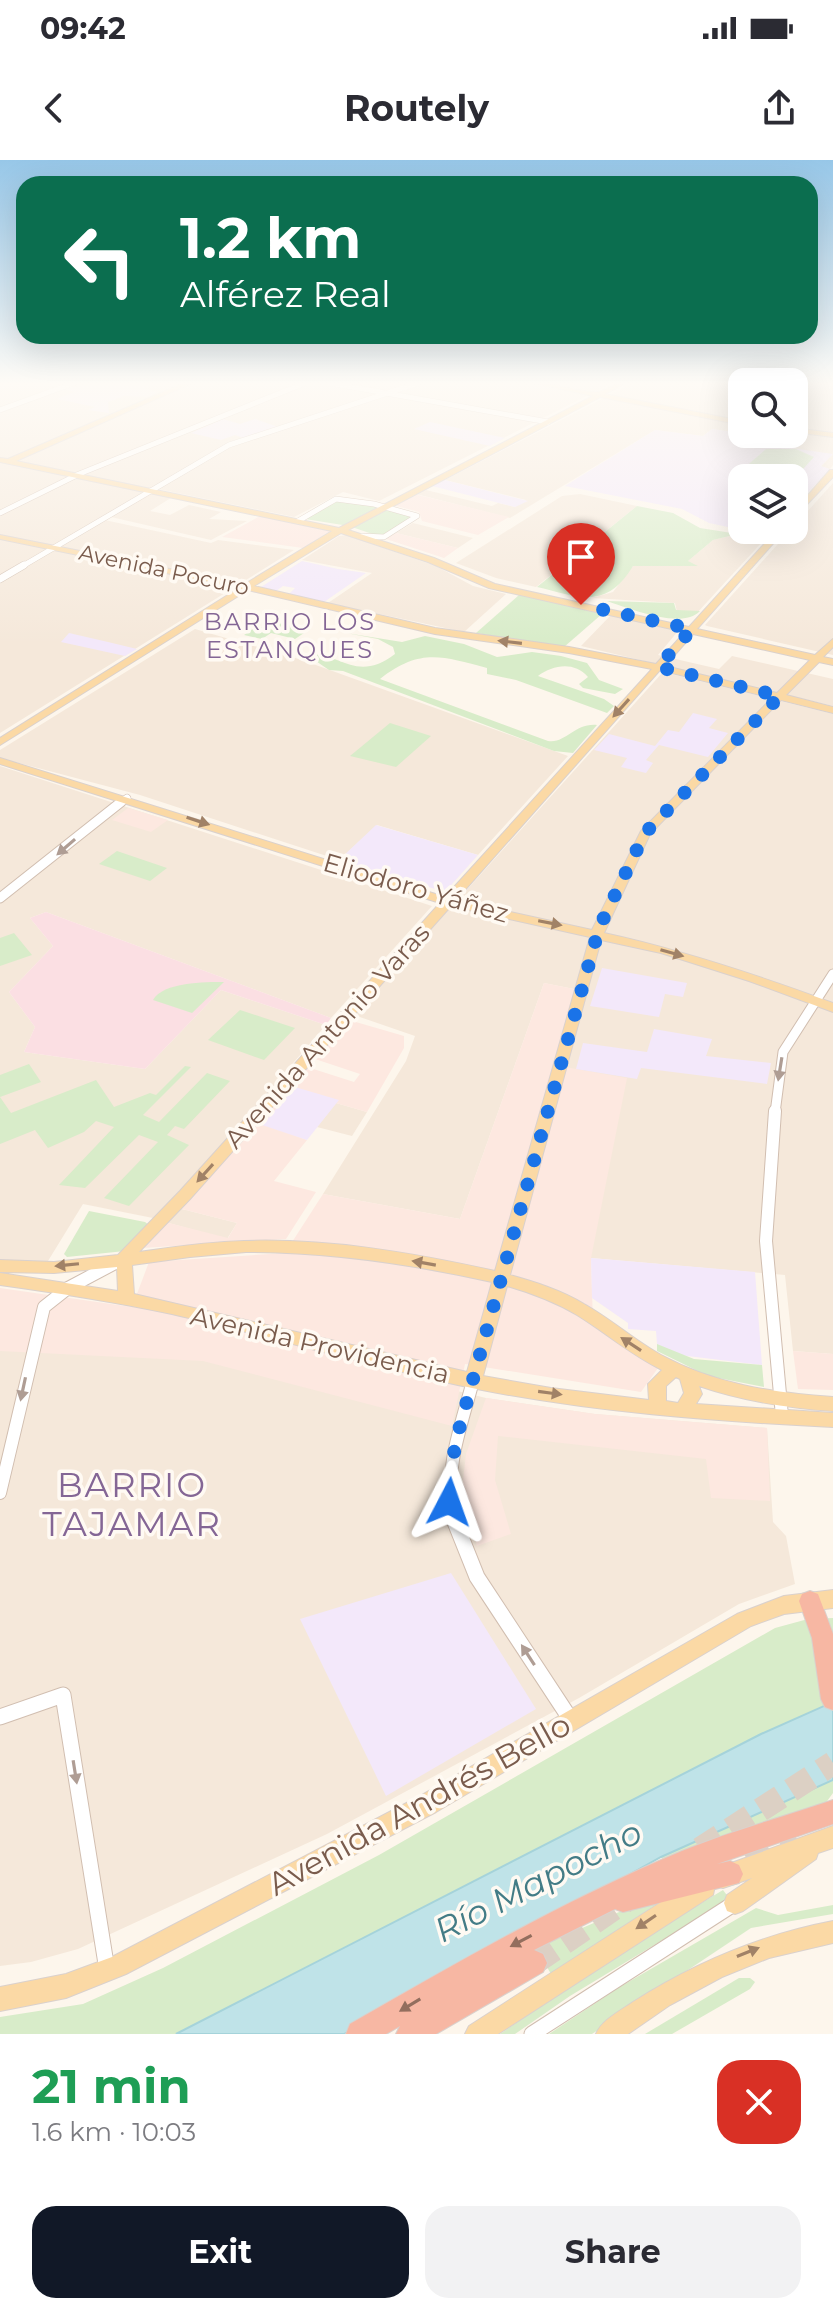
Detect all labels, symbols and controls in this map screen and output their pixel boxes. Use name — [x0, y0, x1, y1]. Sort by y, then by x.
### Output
text: 09:42 — [40, 10, 126, 47]
icon: back — [32, 86, 76, 130]
text: Routely — [344, 86, 489, 130]
icon: share — [757, 86, 801, 130]
text: 1.2 km — [180, 204, 361, 272]
icon: left — [48, 208, 152, 312]
text: Alférez Real — [180, 272, 391, 316]
map controls — [728, 368, 808, 544]
button: search — [728, 368, 808, 448]
button: layers — [728, 464, 808, 544]
pin — [547, 523, 615, 605]
icon: arrive — [559, 535, 603, 579]
street label: Avenida Pocuro — [76, 539, 252, 601]
district label: BARRIO LOS ESTANQUES — [204, 607, 376, 664]
one-way arrow — [497, 635, 522, 648]
one-way arrow — [612, 698, 630, 718]
one-way arrow — [186, 815, 210, 827]
one-way arrow — [57, 838, 77, 855]
street label: Eliodoro Yáñez — [320, 846, 512, 930]
street label: Avenida Antonio Varas — [218, 917, 436, 1155]
one-way arrow — [537, 918, 562, 930]
one-way arrow — [661, 947, 685, 960]
one-way arrow — [773, 1057, 786, 1082]
one-way arrow — [196, 1163, 214, 1182]
one-way arrow — [412, 1257, 437, 1269]
one-way arrow — [54, 1259, 79, 1272]
street label: Avenida Providencia — [188, 1300, 452, 1390]
one-way arrow — [620, 1336, 641, 1351]
one-way arrow — [16, 1377, 29, 1402]
one-way arrow — [537, 1387, 562, 1400]
position arrow — [407, 1460, 491, 1544]
district label: BARRIO TAJAMAR — [42, 1464, 222, 1545]
one-way arrow — [521, 1644, 536, 1665]
street label: Avenida Andrés Bello — [261, 1704, 577, 1904]
one-way arrow — [70, 1760, 82, 1785]
water label: Río Mapocho — [427, 1811, 649, 1951]
one-way arrow — [635, 1914, 656, 1929]
one-way arrow — [509, 1935, 532, 1948]
one-way arrow — [736, 1945, 760, 1958]
one-way arrow — [399, 1997, 421, 2011]
text: 21 min — [32, 2057, 191, 2115]
button: close — [717, 2060, 801, 2144]
text: 1.6 km · 10:03 — [32, 2116, 196, 2148]
button: Exit — [32, 2206, 409, 2298]
button: Share — [425, 2206, 801, 2298]

